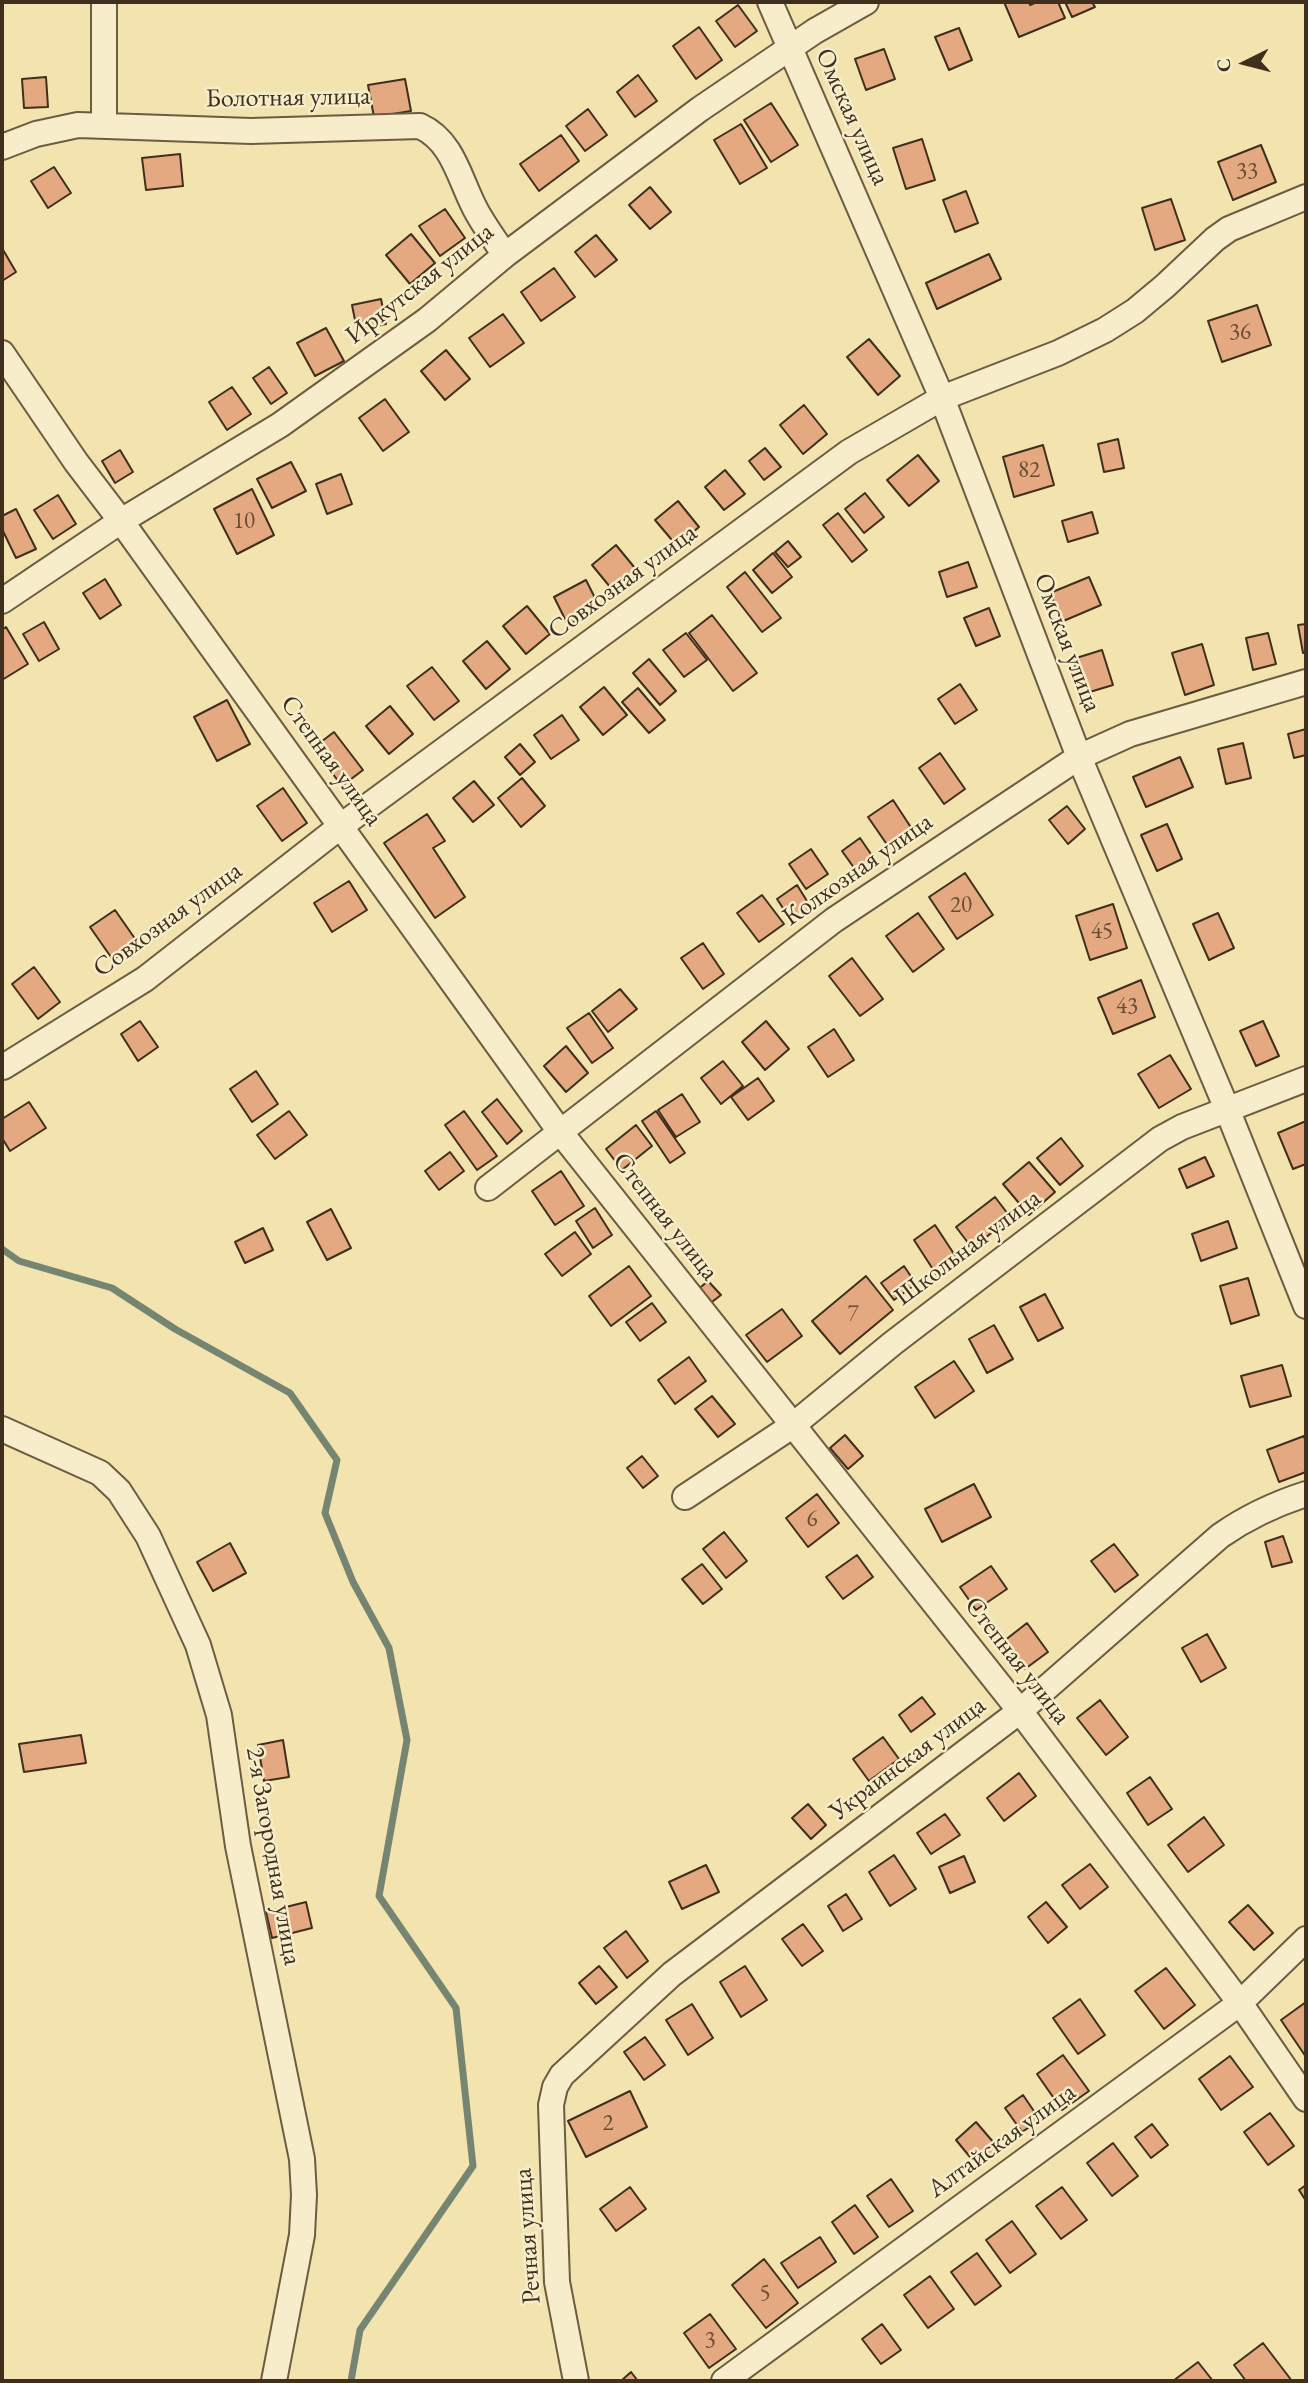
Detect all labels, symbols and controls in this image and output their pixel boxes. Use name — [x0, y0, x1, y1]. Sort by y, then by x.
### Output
north arrow — [1210, 28, 1280, 98]
street label: Омская улица — [808, 44, 896, 190]
text: С — [1210, 57, 1237, 73]
street label: Болотная улица — [205, 81, 371, 115]
house number: 33 — [1236, 158, 1258, 186]
street label: Иркутская улица — [340, 217, 500, 351]
house number: 36 — [1229, 319, 1251, 347]
house number: 82 — [1018, 457, 1040, 485]
house number: 10 — [233, 508, 255, 536]
street label: Совхозная улица — [542, 518, 704, 646]
street label: Омская улица — [1026, 569, 1108, 717]
street label: Степная улица — [273, 690, 389, 832]
street label: Колхозная улица — [777, 807, 939, 933]
street label: Совхозная улица — [87, 856, 249, 984]
house number: 20 — [950, 892, 972, 920]
house number: 45 — [1091, 918, 1113, 946]
house number: 43 — [1116, 993, 1138, 1021]
street label: Степная улица — [605, 1147, 725, 1287]
street label: Школьная улица — [889, 1183, 1047, 1313]
house number: 7 — [847, 1301, 859, 1329]
house number: 6 — [806, 1506, 818, 1534]
street label: Степная улица — [957, 1591, 1077, 1731]
street label: Украинская улица — [824, 1690, 992, 1828]
street label: 2-я Загородная улица — [238, 1744, 308, 1968]
street label: Алтайская улица — [922, 2077, 1082, 2205]
house number: 2 — [602, 2110, 614, 2138]
street label: Речная улица — [508, 2167, 548, 2305]
house number: 5 — [759, 2280, 771, 2308]
house number: 3 — [704, 2327, 716, 2355]

